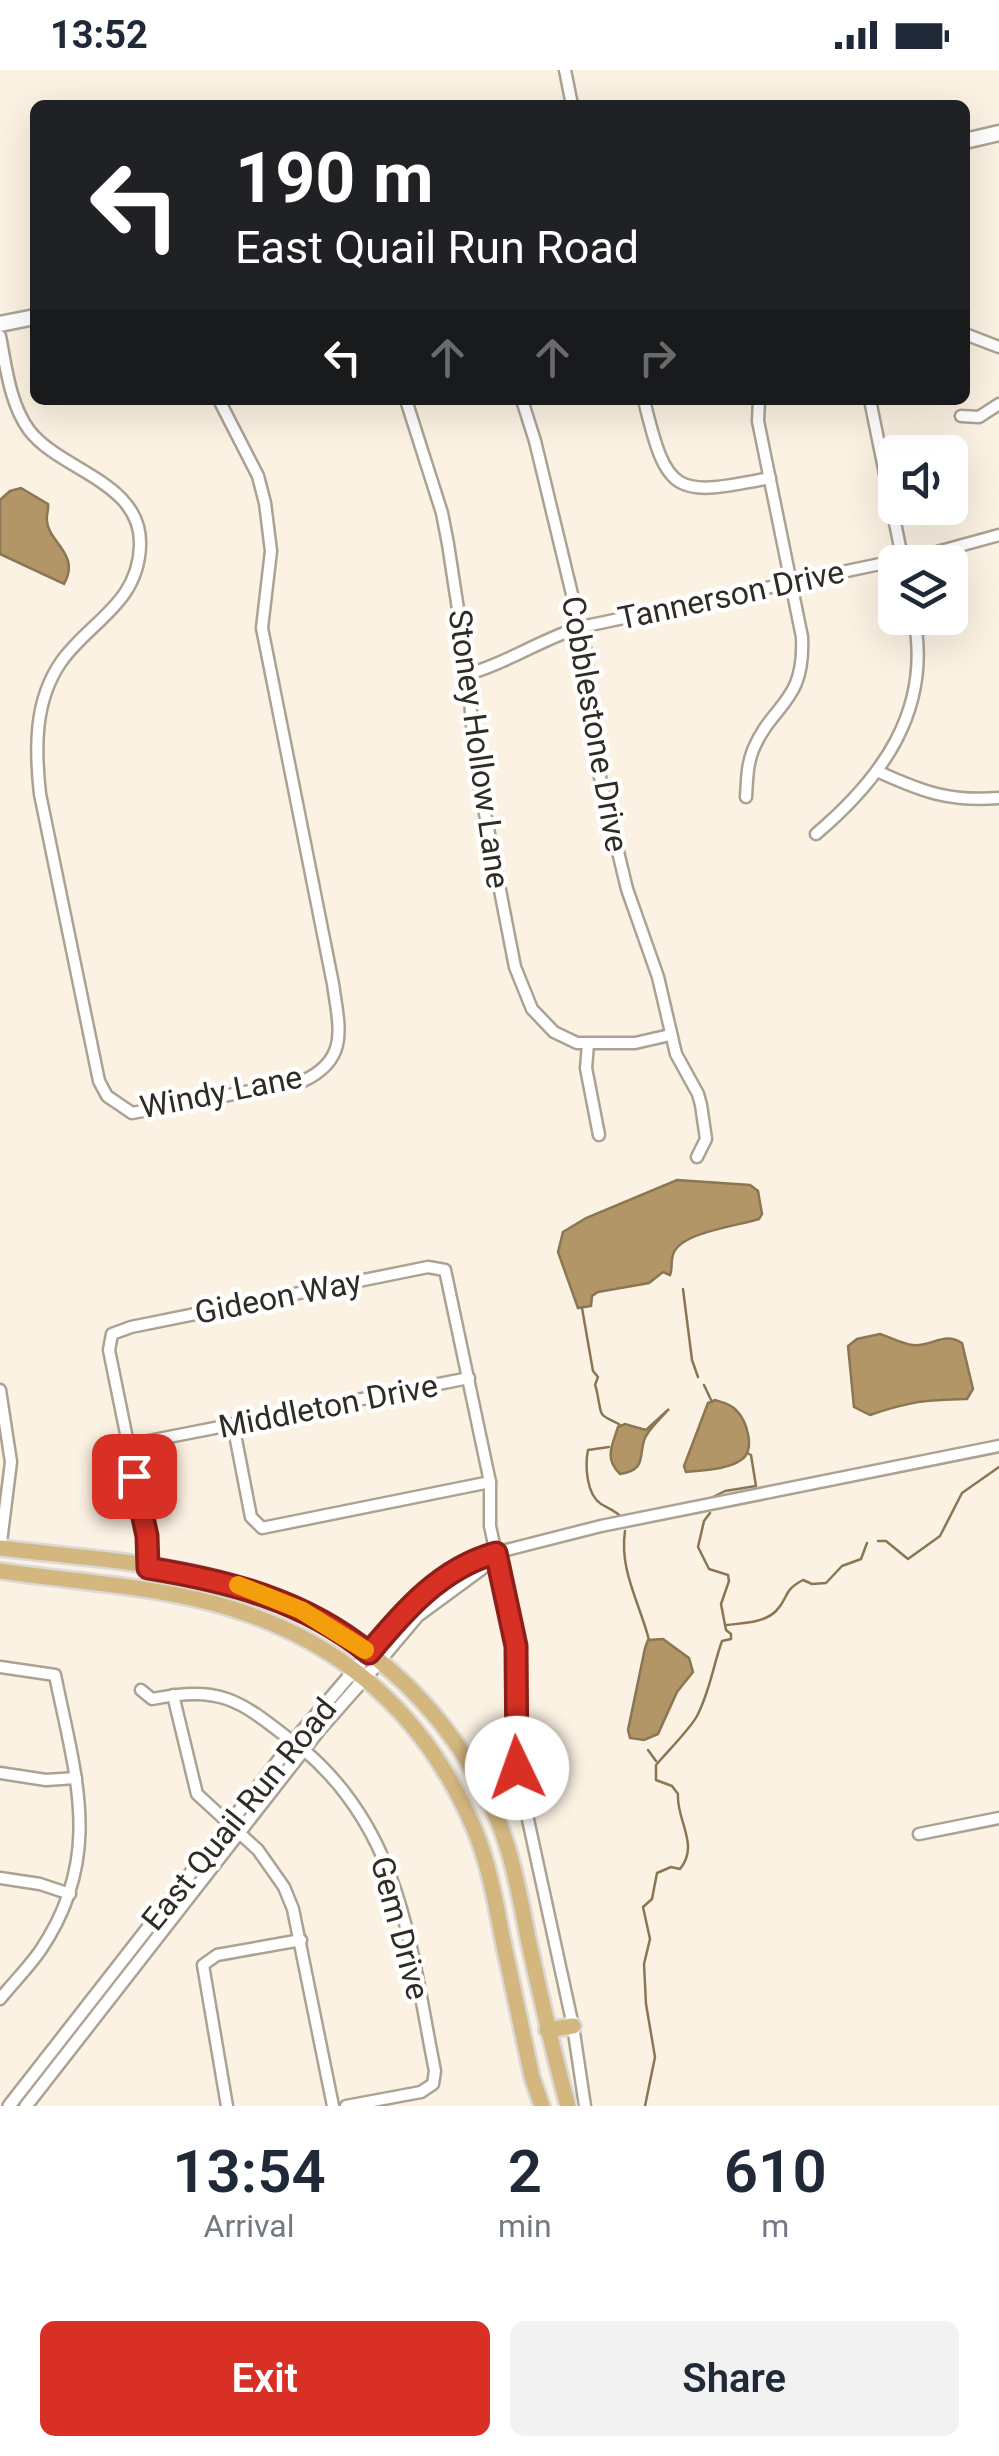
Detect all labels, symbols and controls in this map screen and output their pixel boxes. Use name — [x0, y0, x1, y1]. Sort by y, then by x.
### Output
text: 13:52 — [50, 13, 148, 57]
text: 190 m — [235, 137, 434, 219]
icon: left — [70, 140, 200, 270]
text: East Quail Run Road — [235, 221, 639, 274]
icon: left — [315, 330, 370, 385]
icon: ahead — [420, 330, 475, 385]
icon: ahead — [525, 330, 580, 385]
icon: right — [630, 330, 685, 385]
map controls — [878, 435, 968, 635]
button: sound — [878, 435, 968, 525]
button: layers — [878, 545, 968, 635]
street label: Tannerson Drive — [614, 552, 848, 638]
street label: Cobblestone Drive — [554, 593, 636, 855]
street label: Stoney Hollow Lane — [441, 607, 517, 891]
street label: Windy Lane — [137, 1058, 305, 1126]
street label: Gideon Way — [192, 1262, 364, 1332]
street label: Middleton Drive — [215, 1366, 441, 1446]
pin — [92, 1434, 177, 1519]
icon: arrive — [107, 1449, 162, 1504]
street label: East Quail Run Road — [134, 1690, 344, 1938]
position arrow — [465, 1716, 569, 1820]
street label: Gem Drive — [363, 1852, 437, 2004]
text: 13:54 — [172, 2136, 326, 2207]
text: 2 — [508, 2136, 542, 2207]
text: 610 — [724, 2136, 827, 2207]
text: Arrival — [204, 2207, 294, 2245]
text: min — [498, 2207, 552, 2245]
text: m — [761, 2207, 789, 2245]
button: Exit — [40, 2321, 490, 2436]
button: Share — [510, 2321, 959, 2436]

